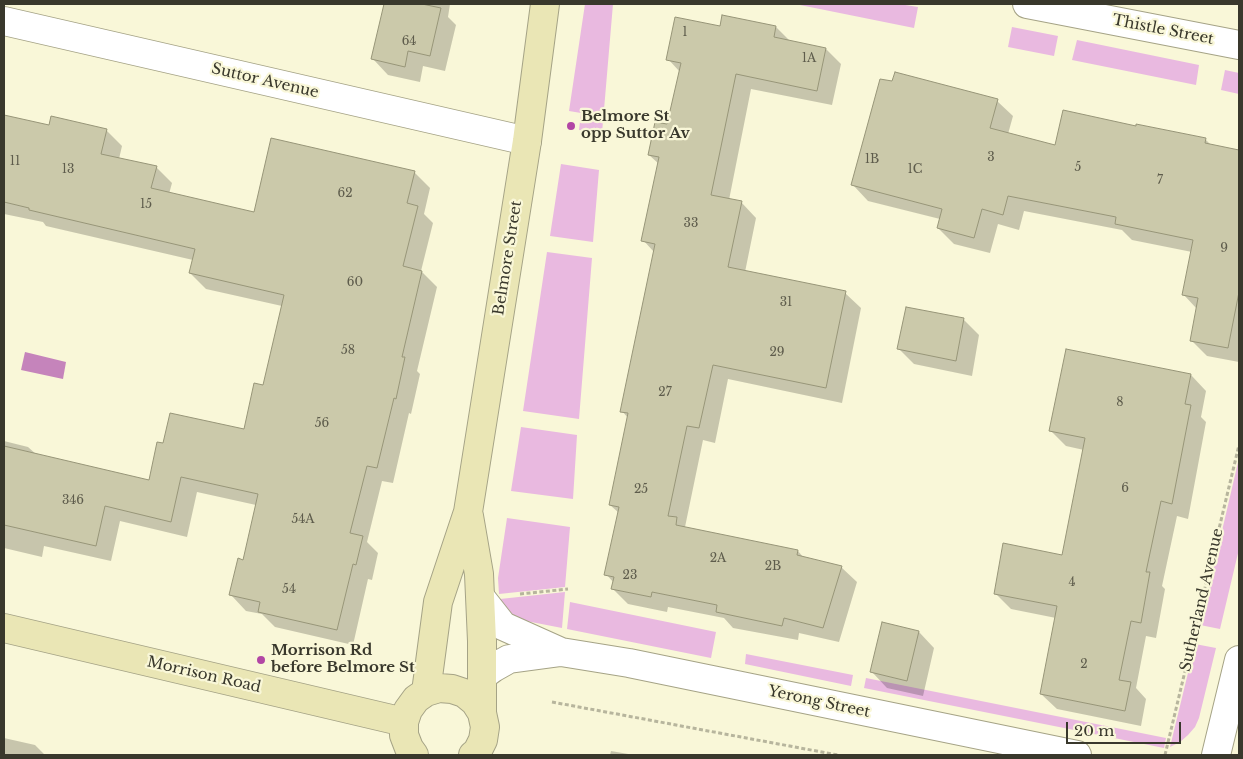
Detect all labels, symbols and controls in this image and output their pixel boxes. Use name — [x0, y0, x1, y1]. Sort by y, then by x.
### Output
street label: Thistle Street — [1111, 11, 1215, 49]
house number: 1 — [682, 26, 688, 40]
house number: 64 — [402, 35, 416, 49]
house number: 1A — [802, 52, 816, 66]
street label: Suttor Avenue — [210, 60, 320, 102]
place label: Belmore St opp Suttor Av — [581, 108, 690, 143]
marker: Belmore St opp Suttor Av — [565, 120, 577, 132]
house number: 3 — [987, 151, 995, 165]
house number: 1B — [865, 153, 879, 167]
house number: 11 — [10, 155, 20, 169]
house number: 5 — [1075, 161, 1081, 175]
house number: 13 — [62, 163, 74, 177]
house number: 1C — [908, 163, 922, 177]
house number: 7 — [1157, 174, 1163, 188]
house number: 62 — [337, 187, 353, 201]
house number: 15 — [140, 198, 152, 212]
street label: Belmore Street — [490, 199, 526, 317]
house number: 33 — [684, 217, 698, 231]
house number: 9 — [1220, 242, 1228, 256]
house number: 60 — [347, 276, 363, 290]
house number: 31 — [780, 296, 792, 310]
house number: 58 — [341, 344, 355, 358]
house number: 29 — [769, 346, 785, 360]
house number: 27 — [658, 386, 672, 400]
house number: 8 — [1116, 396, 1124, 410]
house number: 56 — [315, 417, 329, 431]
house number: 6 — [1121, 482, 1129, 496]
house number: 25 — [634, 483, 648, 497]
house number: 346 — [62, 494, 84, 508]
house number: 54A — [291, 513, 315, 527]
street label: Sutherland Avenue — [1177, 527, 1227, 673]
house number: 2A — [710, 552, 726, 566]
house number: 2B — [765, 560, 781, 574]
house number: 23 — [623, 569, 637, 583]
house number: 4 — [1068, 576, 1076, 590]
house number: 54 — [282, 583, 296, 597]
place label: Morrison Rd before Belmore St — [271, 642, 415, 677]
street label: Morrison Road — [145, 653, 263, 697]
marker: Morrison Rd before Belmore St — [255, 654, 267, 666]
house number: 2 — [1080, 658, 1088, 672]
street label: Yerong Street — [766, 682, 872, 722]
scale bar — [1068, 712, 1183, 744]
text: 20 m — [1074, 721, 1114, 740]

